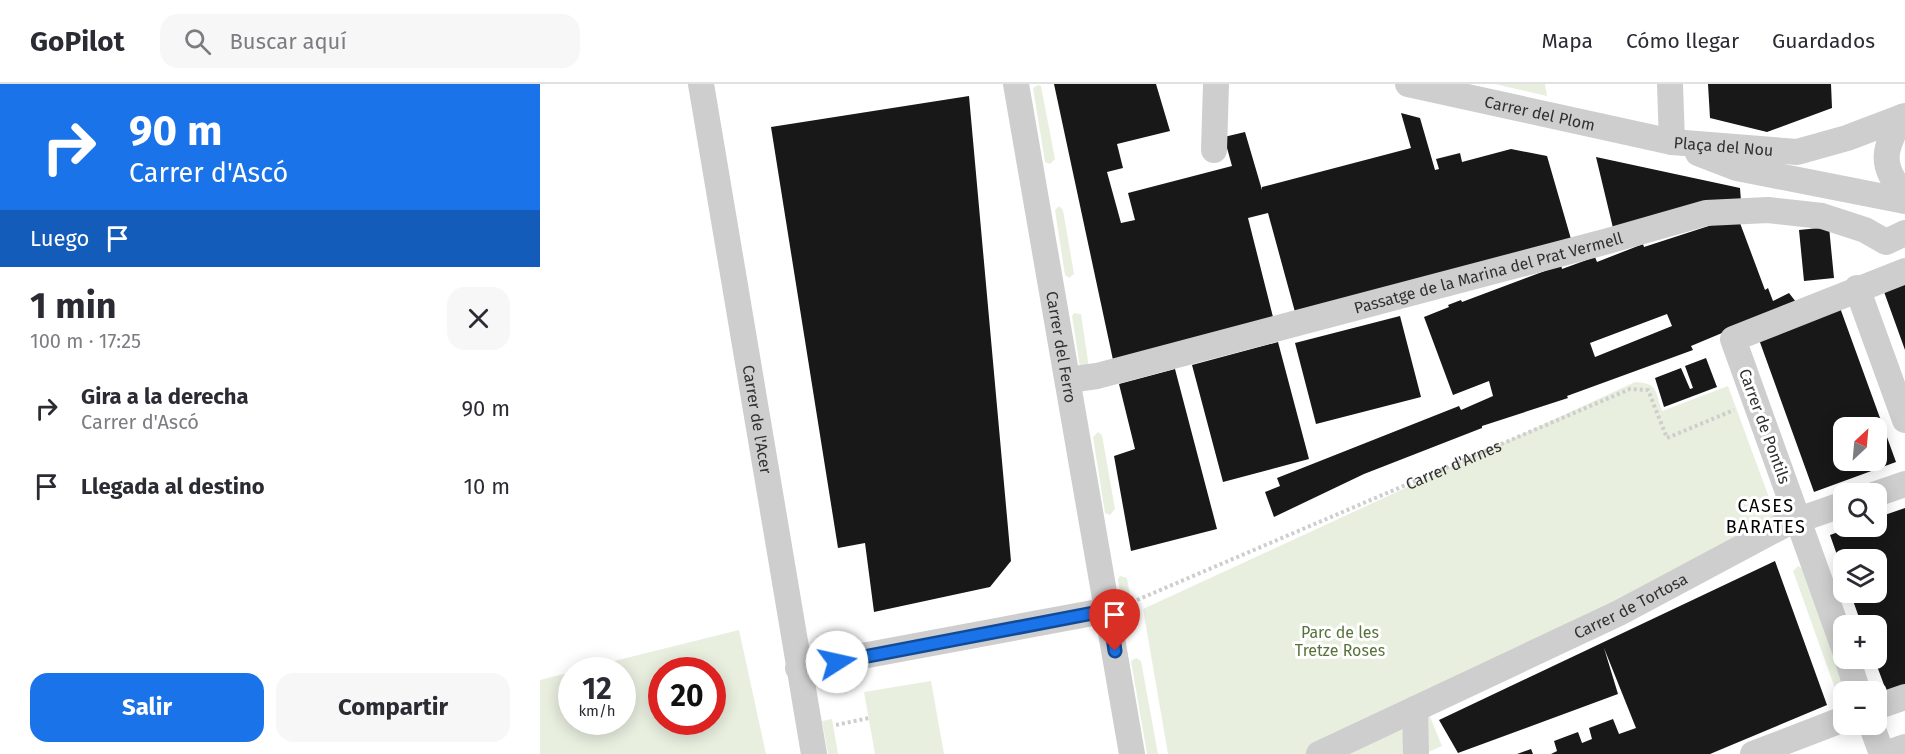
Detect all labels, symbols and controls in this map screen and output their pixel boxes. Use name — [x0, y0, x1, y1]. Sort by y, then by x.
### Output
search box — [160, 14, 580, 68]
text: GoPilot — [30, 25, 124, 58]
icon: search — [181, 25, 214, 58]
text: Buscar aquí — [229, 28, 347, 55]
text: Mapa — [1541, 28, 1593, 54]
text: Cómo llegar — [1626, 28, 1739, 54]
text: Guardados — [1772, 28, 1875, 54]
street label: Carrer del Plom — [1483, 92, 1597, 135]
text: 90 m — [129, 106, 223, 156]
icon: right — [30, 108, 108, 186]
street label: Plaça del Nou — [1673, 133, 1774, 160]
text: Carrer d'Ascó — [129, 157, 288, 189]
icon: arrive — [101, 222, 134, 255]
text: Luego — [30, 225, 89, 252]
street label: Passatge de la Marina del Prat Vermell — [1352, 228, 1625, 318]
text: 1 min — [30, 284, 117, 328]
button: close — [447, 287, 510, 350]
street label: Carrer del Ferro — [1042, 290, 1080, 405]
text: 100 m · 17:25 — [30, 329, 141, 353]
street label: Carrer de l'Acer — [739, 364, 776, 476]
street label: Carrer de Pontils — [1735, 366, 1794, 486]
text: Gira a la derecha — [81, 383, 249, 410]
icon: right — [30, 392, 63, 425]
text: 90 m — [461, 395, 510, 422]
text: Carrer d'Ascó — [81, 410, 199, 434]
north arrow — [1833, 417, 1887, 471]
map controls — [1833, 417, 1887, 735]
street label: Carrer d'Arnes — [1403, 436, 1504, 494]
icon: arrive — [30, 470, 63, 503]
text: Llegada al destino — [81, 473, 265, 500]
text: 10 m — [464, 473, 510, 500]
button: search — [1833, 483, 1887, 537]
district label: CASES BARATES — [1726, 495, 1806, 538]
button: layers — [1833, 549, 1887, 603]
street label: Carrer de Tortosa — [1571, 569, 1691, 643]
pin — [1089, 589, 1140, 651]
icon: arrive — [1098, 598, 1131, 631]
button: + — [1833, 615, 1887, 669]
park label: Parc de les Tretze Roses — [1295, 623, 1385, 660]
position arrow — [805, 630, 869, 694]
speed limit sign: 20 — [648, 657, 726, 735]
text: 12 — [582, 671, 612, 707]
button: Salir — [30, 673, 264, 742]
button: Compartir — [276, 673, 510, 742]
button: − — [1833, 681, 1887, 735]
text: km/h — [578, 702, 616, 720]

